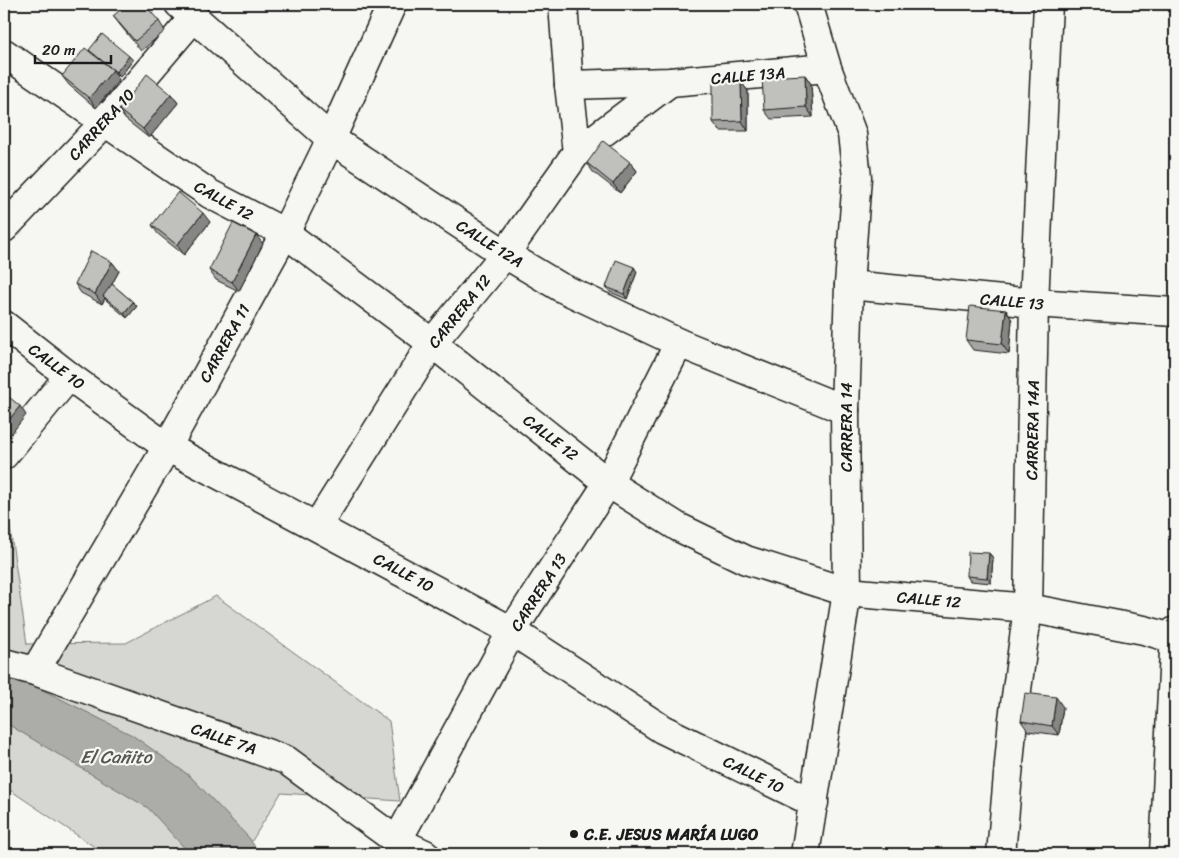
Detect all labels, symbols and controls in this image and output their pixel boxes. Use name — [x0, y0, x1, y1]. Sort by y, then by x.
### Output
scale bar — [35, 32, 111, 64]
text: 20 m — [42, 37, 76, 63]
street label: CALLE 13A — [710, 58, 786, 93]
street label: CARRERA 10 — [61, 81, 142, 167]
street label: CALLE 12 — [189, 172, 259, 229]
street label: CALLE 12A — [450, 211, 529, 276]
street label: CARRERA 12 — [420, 268, 499, 355]
street label: CALLE 13 — [979, 284, 1045, 319]
street label: CARRERA 11 — [191, 298, 258, 388]
street label: CALLE 10 — [22, 335, 91, 398]
street label: CARRERA 14A — [1017, 380, 1048, 480]
street label: CARRERA 14 — [832, 382, 861, 472]
street label: CALLE 12 — [516, 406, 585, 469]
street label: CALLE 10 — [368, 544, 439, 601]
street label: CARRERA 13 — [502, 547, 575, 637]
street label: CALLE 12 — [896, 582, 962, 617]
street label: CALLE 7A — [187, 714, 261, 763]
water label: El Cañito — [80, 741, 153, 773]
street label: CALLE 10 — [718, 747, 789, 802]
place label: C.E. JESUS MARÍA LUGO — [583, 820, 759, 849]
marker: C.E. JESUS MARÍA LUGO — [568, 828, 580, 840]

